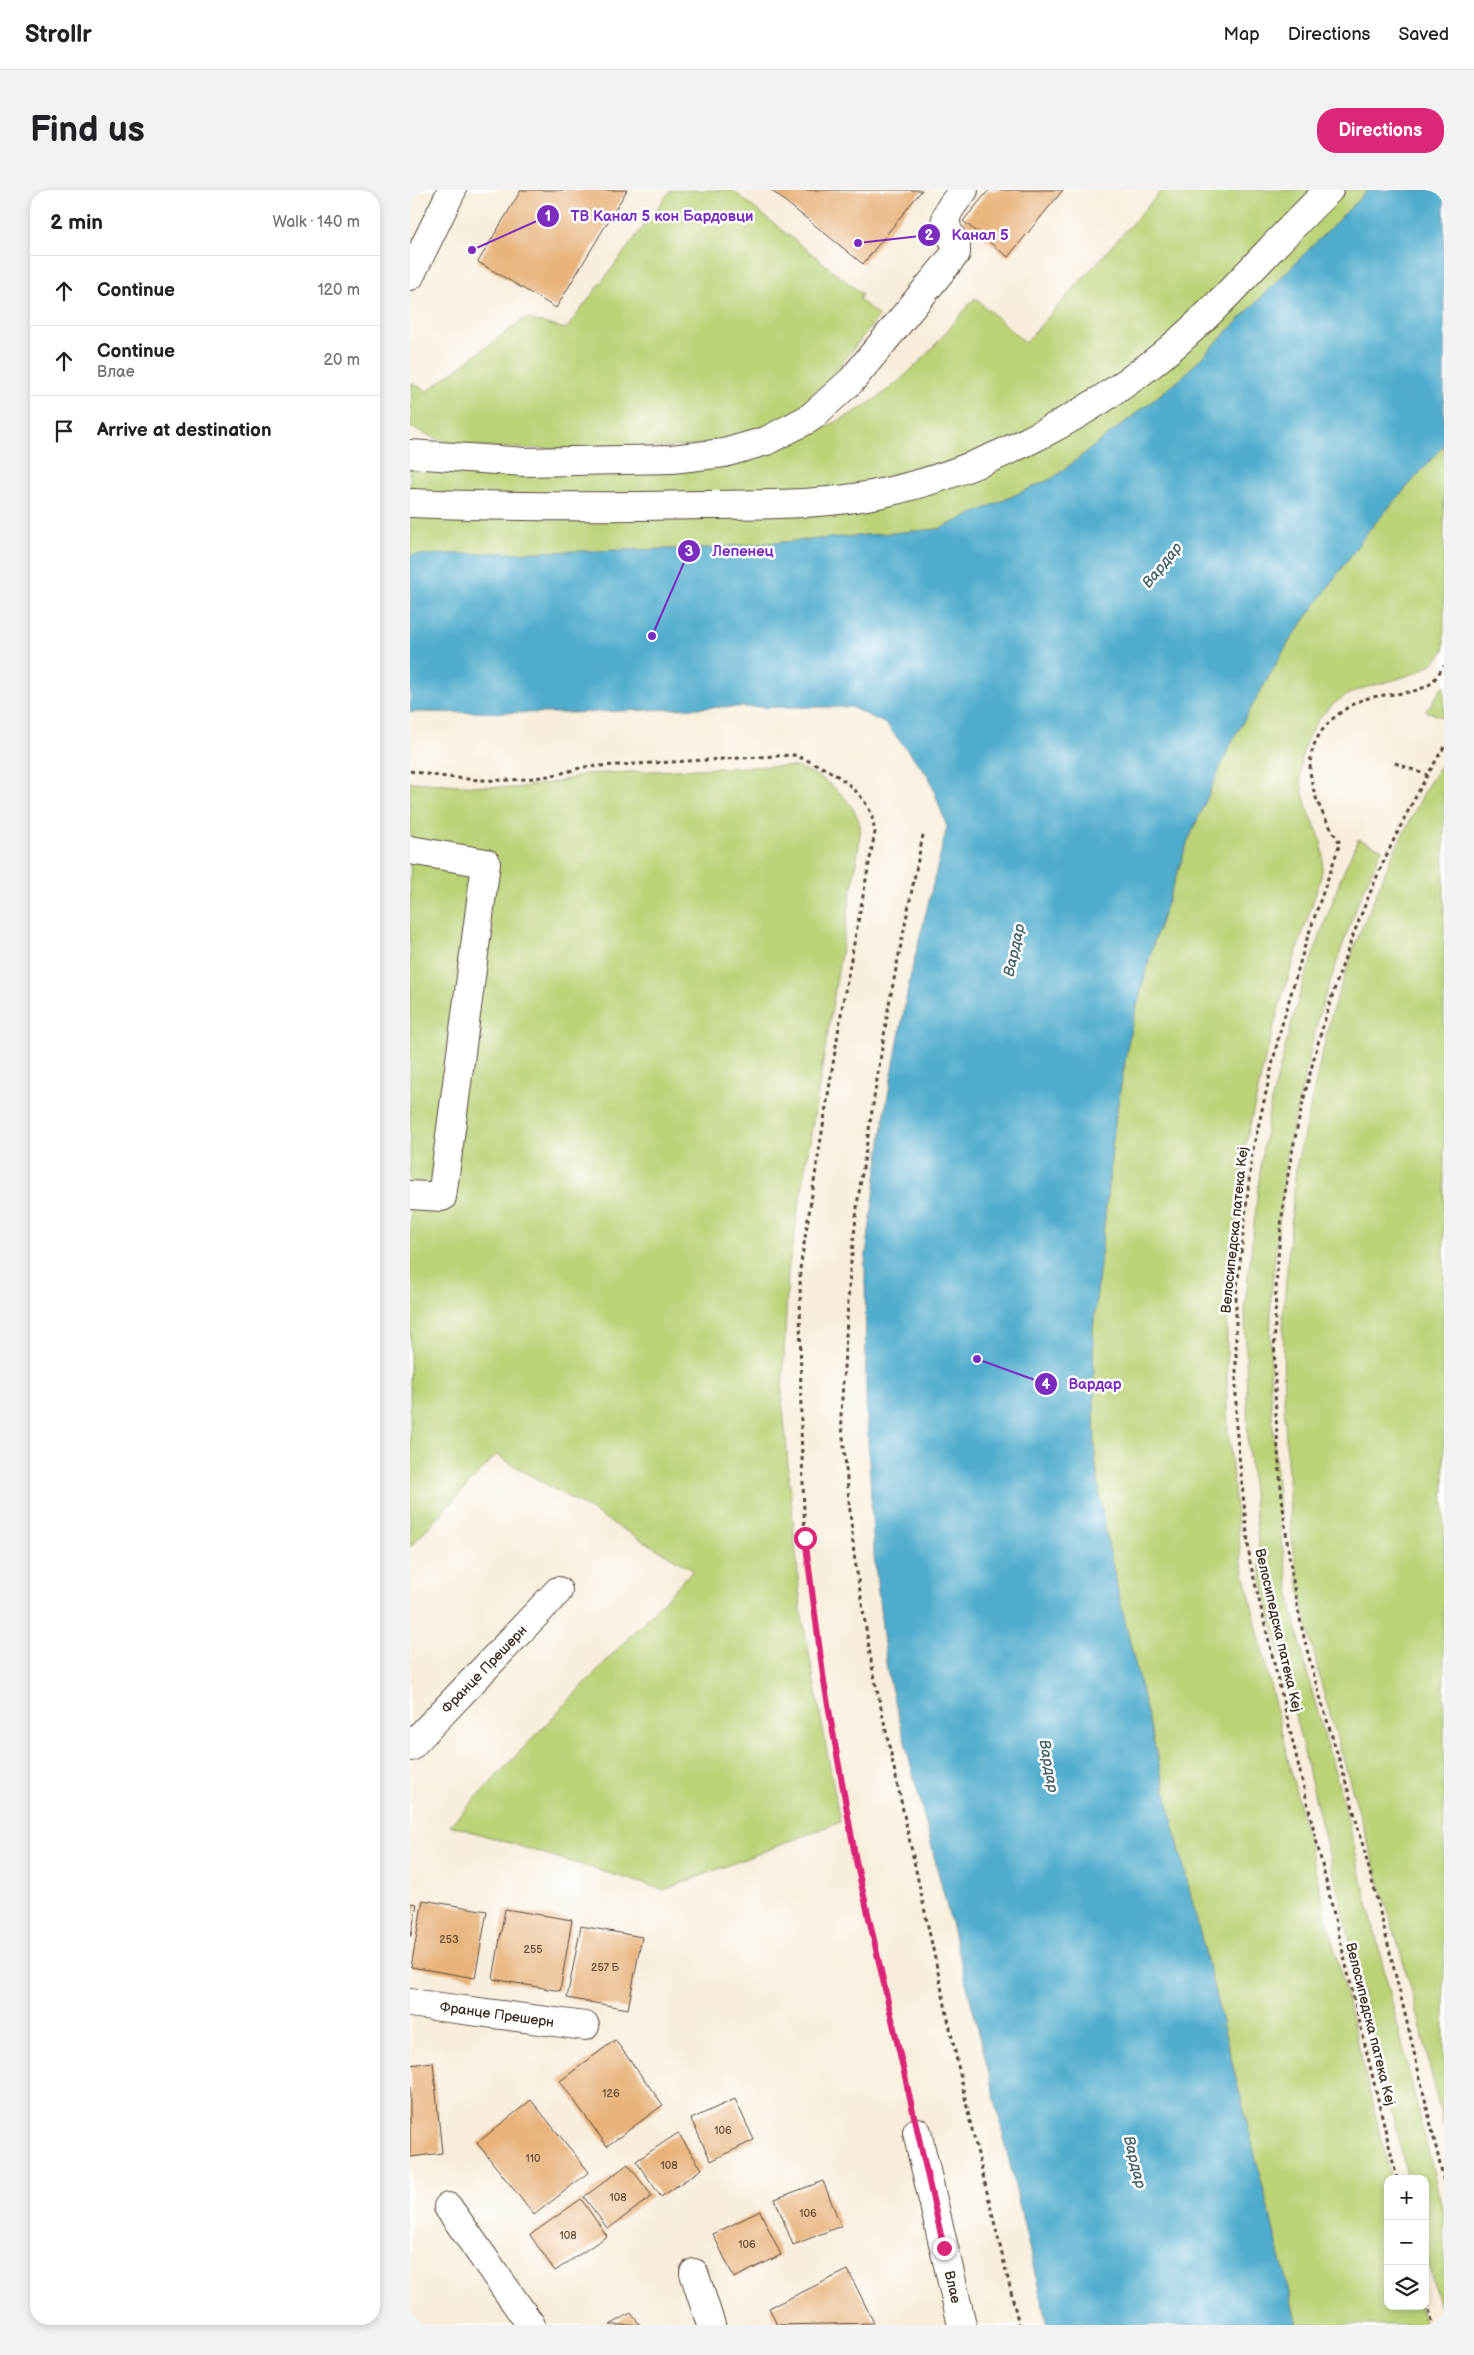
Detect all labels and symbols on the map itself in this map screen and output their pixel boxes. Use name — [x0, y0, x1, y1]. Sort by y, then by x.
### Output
callout: ТВ Канал 5 кон Бардовци — [536, 201, 764, 231]
text: 1 — [545, 207, 551, 226]
text: ТВ Канал 5 кон Бардовци — [570, 207, 754, 226]
callout: Канал 5 — [917, 220, 1019, 250]
text: 2 — [925, 226, 934, 245]
text: Канал 5 — [951, 226, 1009, 245]
callout: Лепенец — [677, 536, 783, 566]
water label: Вардар — [1138, 538, 1187, 592]
text: 3 — [685, 542, 694, 561]
text: Лепенец — [711, 542, 774, 561]
water label: Вардар — [1000, 922, 1029, 978]
street label: Велосипедска патека Кеј — [1217, 1146, 1252, 1314]
callout: Вардар — [1033, 1369, 1131, 1399]
text: 4 — [1042, 1375, 1051, 1394]
text: Вардар — [1068, 1375, 1122, 1394]
route start — [794, 1527, 817, 1550]
street label: Велосипедска патека Кеј — [1251, 1547, 1306, 1713]
street label: Францe Прешерн — [438, 1622, 531, 1717]
water label: Вардар — [1035, 1738, 1063, 1795]
house number: 253 — [439, 1933, 459, 1946]
street label: Велосипедска патека Кеј — [1342, 1941, 1399, 2107]
house number: 255 — [523, 1943, 543, 1956]
house number: 257 Б — [591, 1961, 619, 1974]
street label: Франце Прешерн — [439, 1998, 555, 2031]
house number: 126 — [602, 2087, 620, 2100]
house number: 106 — [714, 2124, 732, 2137]
water label: Вардар — [1119, 2134, 1150, 2191]
house number: 110 — [526, 2152, 541, 2165]
house number: 108 — [660, 2159, 678, 2172]
house number: 108 — [609, 2191, 627, 2204]
house number: 106 — [799, 2207, 817, 2220]
house number: 108 — [559, 2229, 577, 2242]
route end — [933, 2237, 956, 2260]
house number: 106 — [738, 2238, 756, 2251]
street label: Влае — [941, 2269, 965, 2305]

